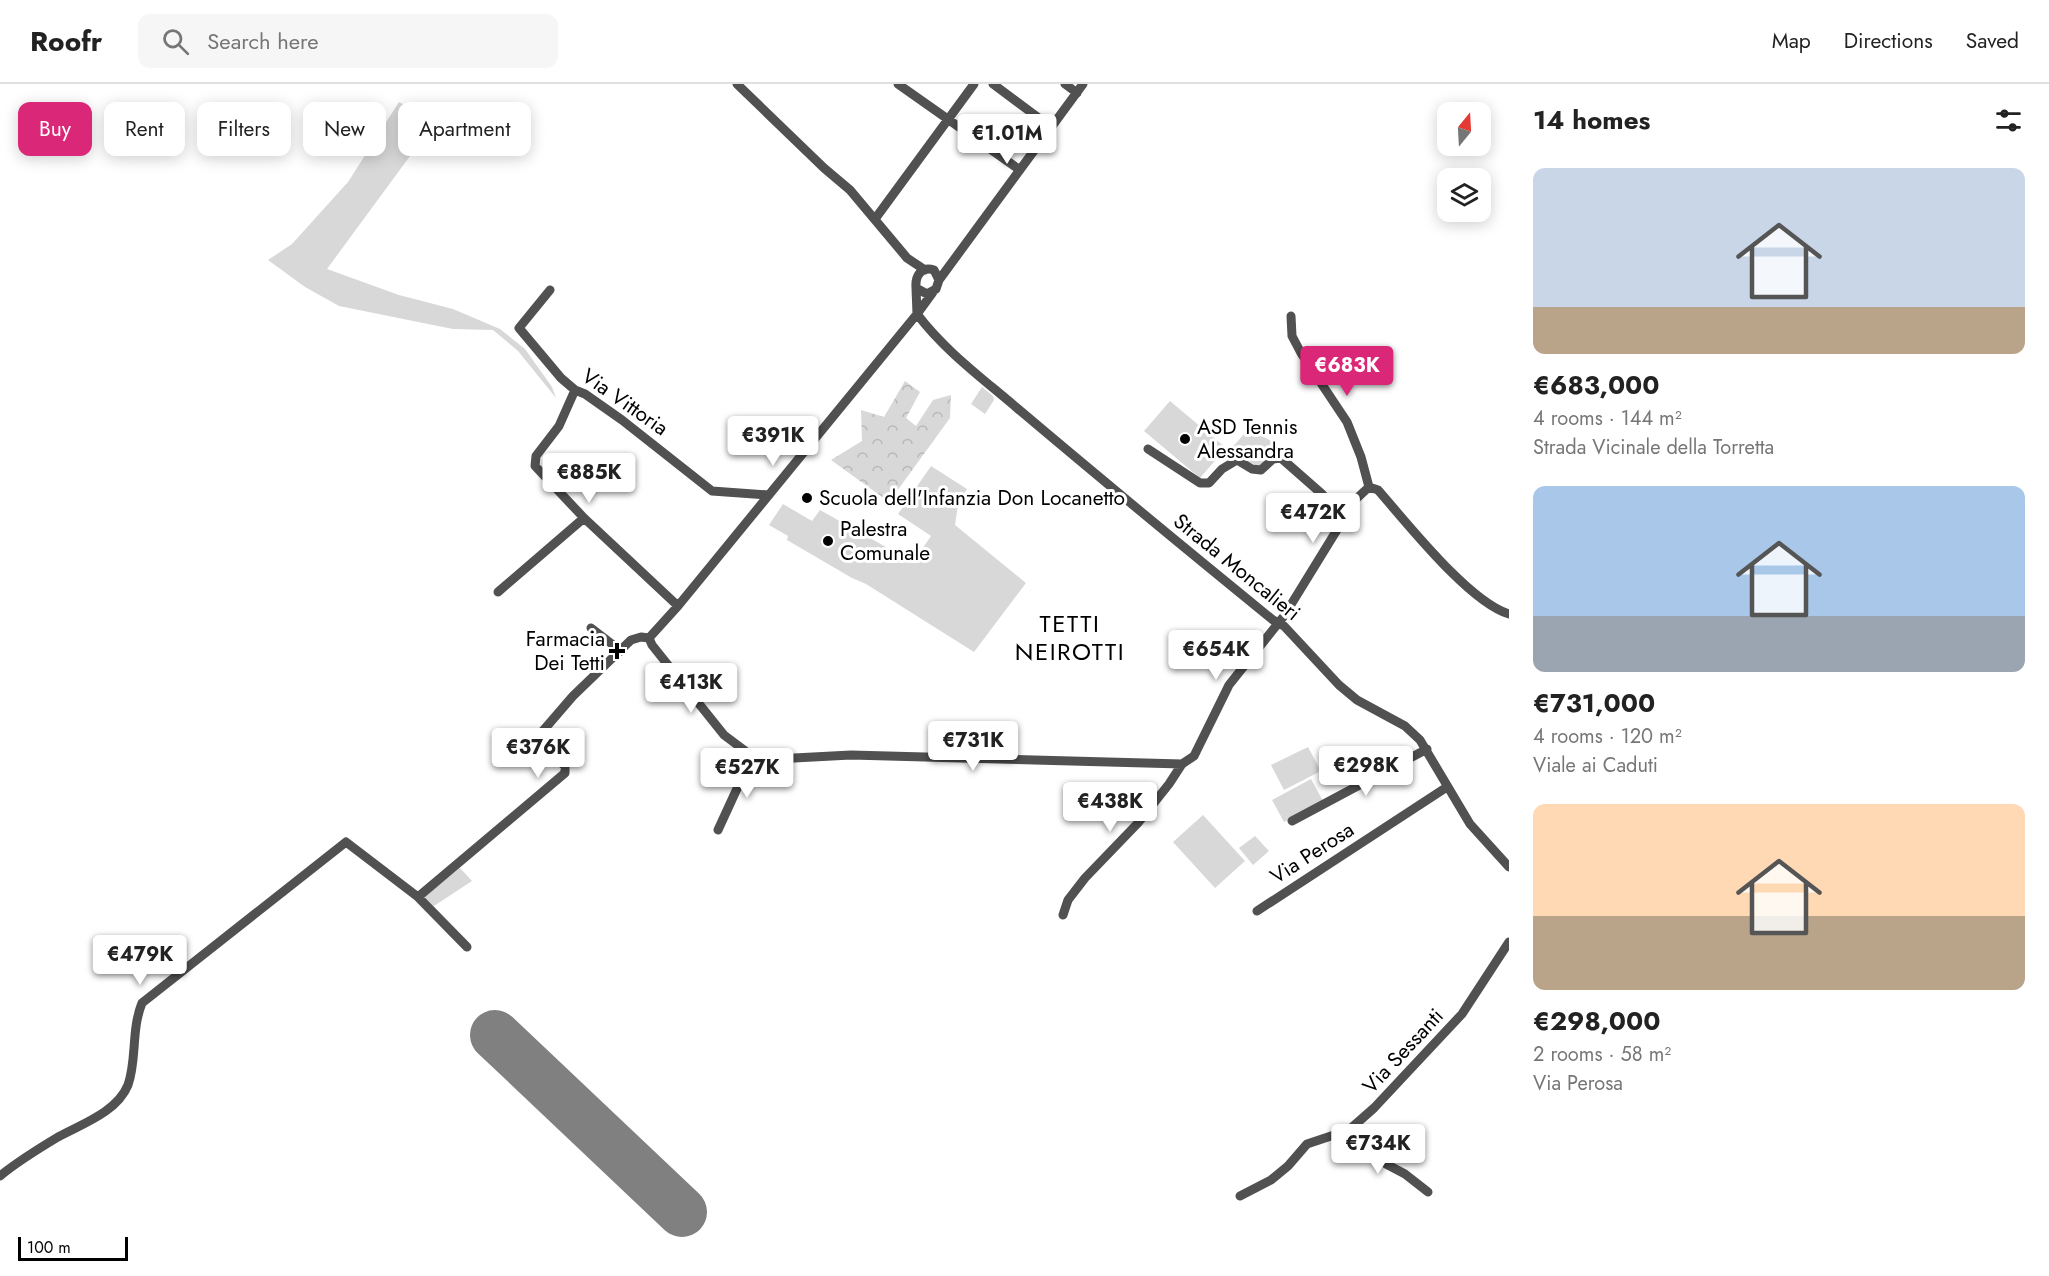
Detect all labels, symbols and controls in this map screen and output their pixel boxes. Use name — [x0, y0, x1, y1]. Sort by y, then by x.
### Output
search box — [138, 14, 558, 68]
text: Roofr — [30, 21, 102, 62]
icon: search — [159, 25, 192, 58]
text: Search here — [207, 25, 319, 57]
text: Map — [1772, 26, 1811, 56]
text: Directions — [1844, 26, 1933, 56]
text: Saved — [1966, 26, 2019, 56]
text: 14 homes — [1533, 101, 1650, 139]
chip: Buy — [18, 102, 92, 156]
chip: Rent — [104, 102, 185, 156]
chip: Filters — [197, 102, 291, 156]
chip: New — [303, 102, 386, 156]
chip: Apartment — [398, 102, 531, 156]
north arrow — [1437, 102, 1491, 156]
map controls — [1437, 102, 1491, 222]
icon: filters — [1992, 104, 2025, 137]
pin: €1.01M — [958, 114, 1056, 165]
text: €1.01M — [972, 119, 1042, 148]
button: layers — [1437, 168, 1491, 222]
icon: home — [1725, 207, 1833, 315]
pin: €683K — [1305, 346, 1389, 397]
text: €683K — [1314, 351, 1380, 380]
street label: Via Vittoria — [576, 361, 674, 443]
text: €683,000 — [1533, 366, 1660, 404]
text: 4 rooms · 144 m² — [1533, 404, 1682, 433]
place label: ASD Tennis Alessandra — [1197, 412, 1297, 466]
pin: €391K — [731, 416, 815, 467]
text: €391K — [741, 421, 805, 450]
marker: ASD Tennis Alessandra — [1178, 432, 1192, 446]
text: Strada Vicinale della Torretta — [1533, 433, 1774, 462]
pin: €885K — [547, 453, 631, 504]
text: €885K — [556, 458, 622, 487]
place label: Scuola dell'Infanzia Don Locanetto — [819, 483, 1125, 513]
marker: Scuola dell'Infanzia Don Locanetto — [800, 491, 814, 505]
pin: €472K — [1271, 493, 1355, 544]
text: €472K — [1280, 498, 1346, 527]
street label: Strada Moncalieri — [1167, 506, 1307, 628]
place label: Palestra Comunale — [840, 514, 930, 568]
icon: home — [1725, 525, 1833, 633]
marker: Palestra Comunale — [821, 534, 835, 548]
district label: TETTI NEIROTTI — [1015, 606, 1125, 669]
place label: Farmacia Dei Tetti — [526, 624, 605, 678]
pin: €654K — [1174, 630, 1258, 681]
text: €654K — [1182, 635, 1250, 664]
marker: Farmacia Dei Tetti — [610, 644, 624, 658]
pin: €413K — [649, 663, 733, 714]
text: €413K — [659, 668, 723, 697]
text: €731,000 — [1533, 684, 1655, 722]
pin: €731K — [931, 721, 1015, 772]
text: 4 rooms · 120 m² — [1533, 722, 1682, 751]
text: €731K — [942, 726, 1004, 755]
pin: €376K — [496, 728, 580, 779]
text: €376K — [506, 733, 570, 762]
pin: €298K — [1324, 746, 1408, 797]
pin: €527K — [705, 748, 789, 799]
text: €298K — [1333, 751, 1399, 780]
text: Viale ai Caduti — [1533, 751, 1658, 780]
text: €527K — [714, 753, 780, 782]
pin: €438K — [1068, 782, 1152, 833]
text: €438K — [1077, 787, 1143, 816]
street label: Via Perosa — [1264, 815, 1360, 891]
icon: home — [1725, 843, 1833, 951]
pin: €479K — [98, 935, 182, 986]
text: €479K — [107, 940, 173, 969]
street label: Via Sessanti — [1356, 1002, 1450, 1100]
text: €298,000 — [1533, 1002, 1660, 1040]
text: 2 rooms · 58 m² — [1533, 1040, 1671, 1069]
text: Via Perosa — [1533, 1069, 1623, 1098]
pin: €734K — [1336, 1124, 1420, 1175]
text: €734K — [1345, 1129, 1411, 1158]
scale bar — [18, 1234, 128, 1262]
text: 100 m — [27, 1236, 71, 1259]

